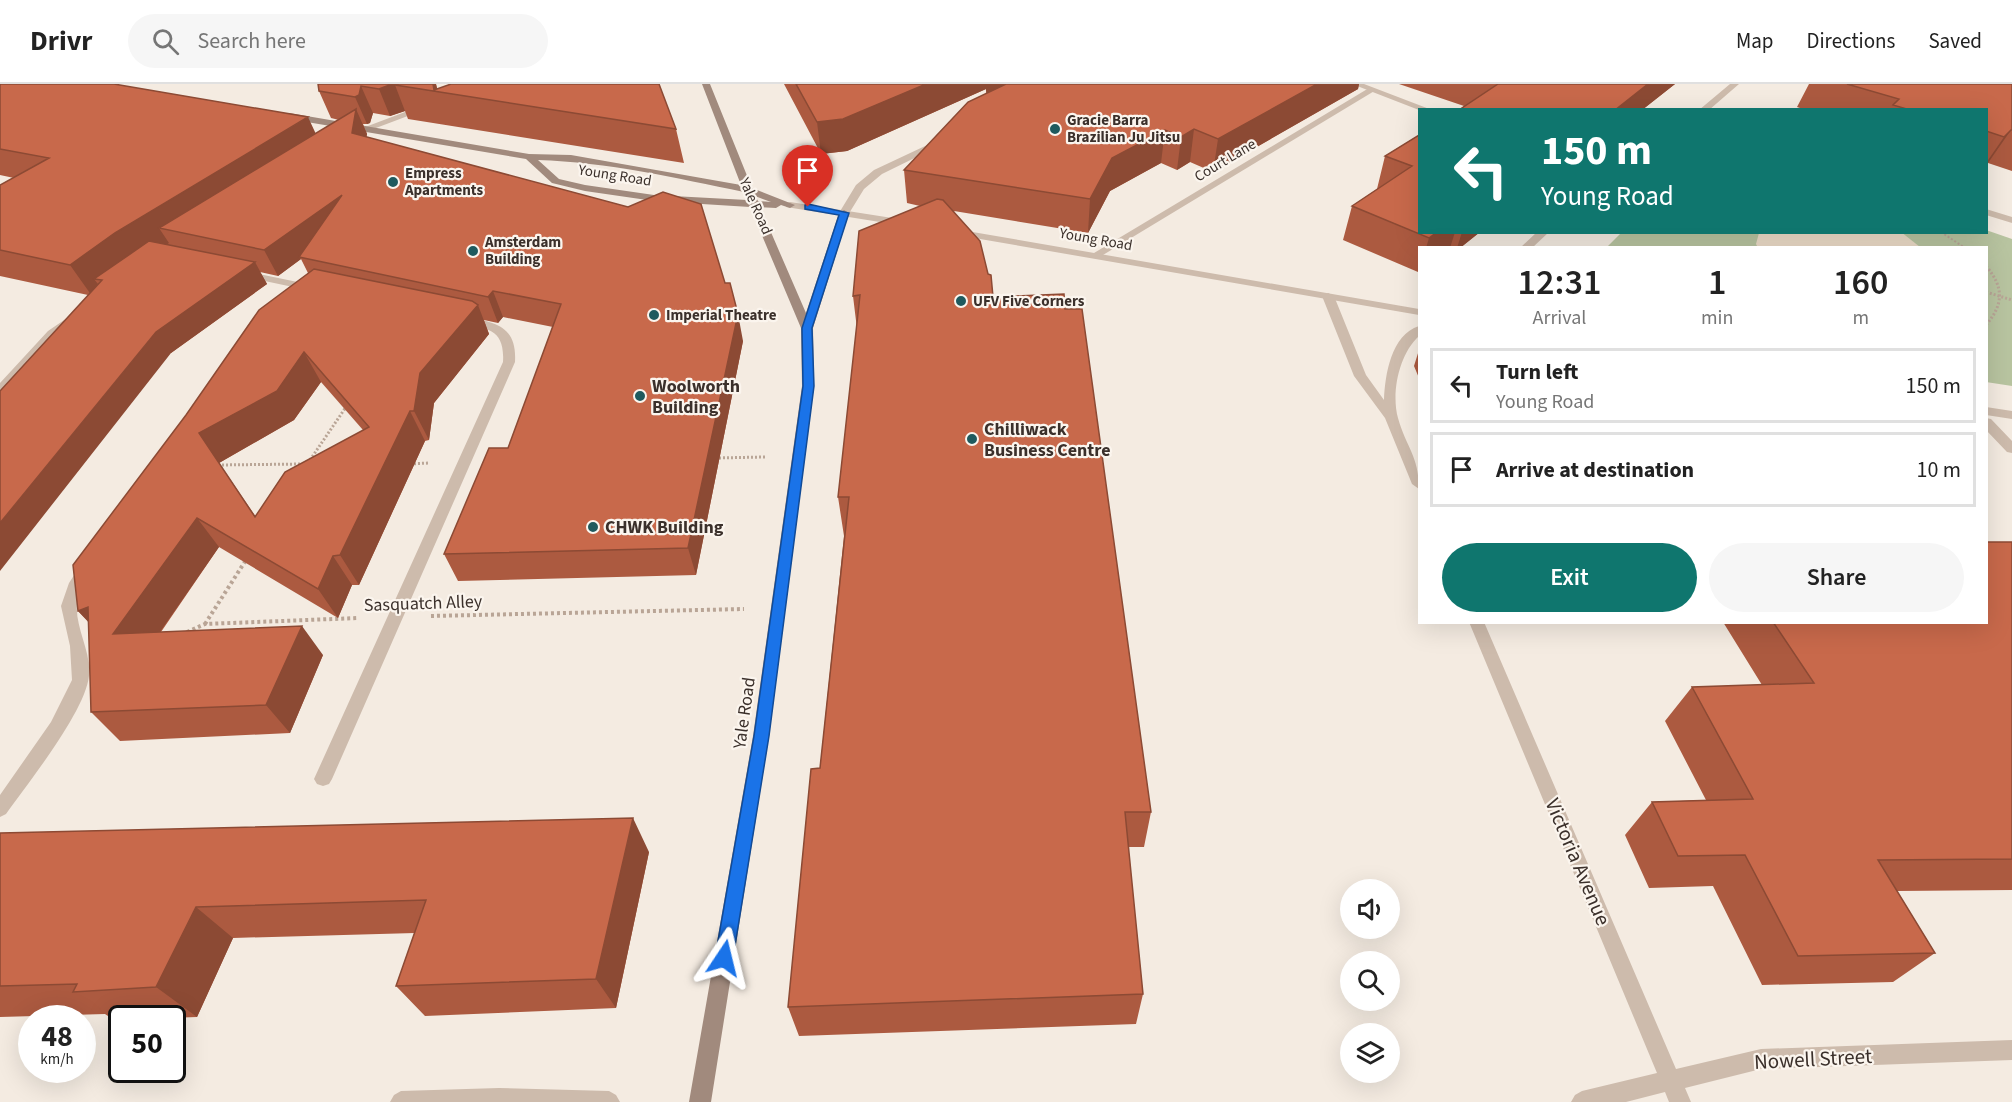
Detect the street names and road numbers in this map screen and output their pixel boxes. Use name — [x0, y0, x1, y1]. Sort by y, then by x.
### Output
street label: Court Lane — [1190, 134, 1260, 187]
street label: Young Road — [576, 159, 653, 192]
street label: Yale Road — [733, 174, 777, 238]
street label: Young Road — [1057, 223, 1134, 256]
street label: Sasquatch Alley — [363, 589, 483, 618]
street label: Yale Road — [727, 676, 762, 752]
street label: Victoria Avenue — [1538, 794, 1618, 930]
street label: Nowell Street — [1753, 1041, 1873, 1077]

